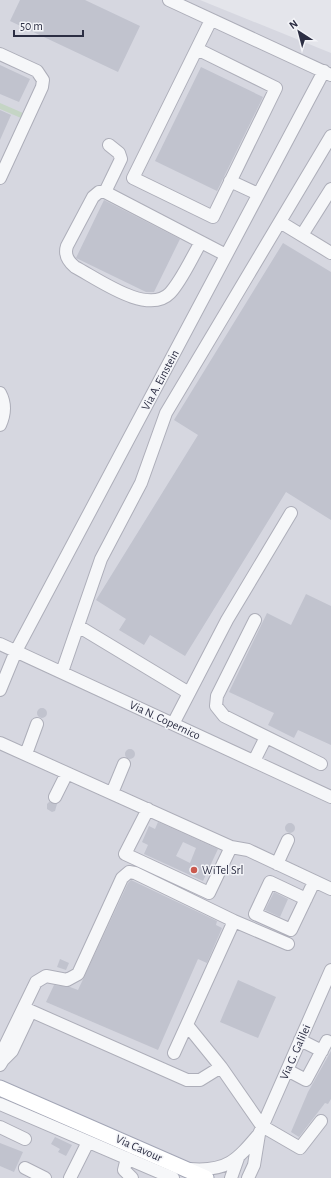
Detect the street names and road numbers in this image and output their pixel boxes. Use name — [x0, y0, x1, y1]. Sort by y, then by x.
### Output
street label: Via A. Einstein — [139, 348, 181, 412]
street label: Via N. Copernico — [128, 698, 202, 742]
street label: Via G. Galilei — [278, 1023, 312, 1081]
street label: Via Cavour — [114, 1132, 164, 1164]

